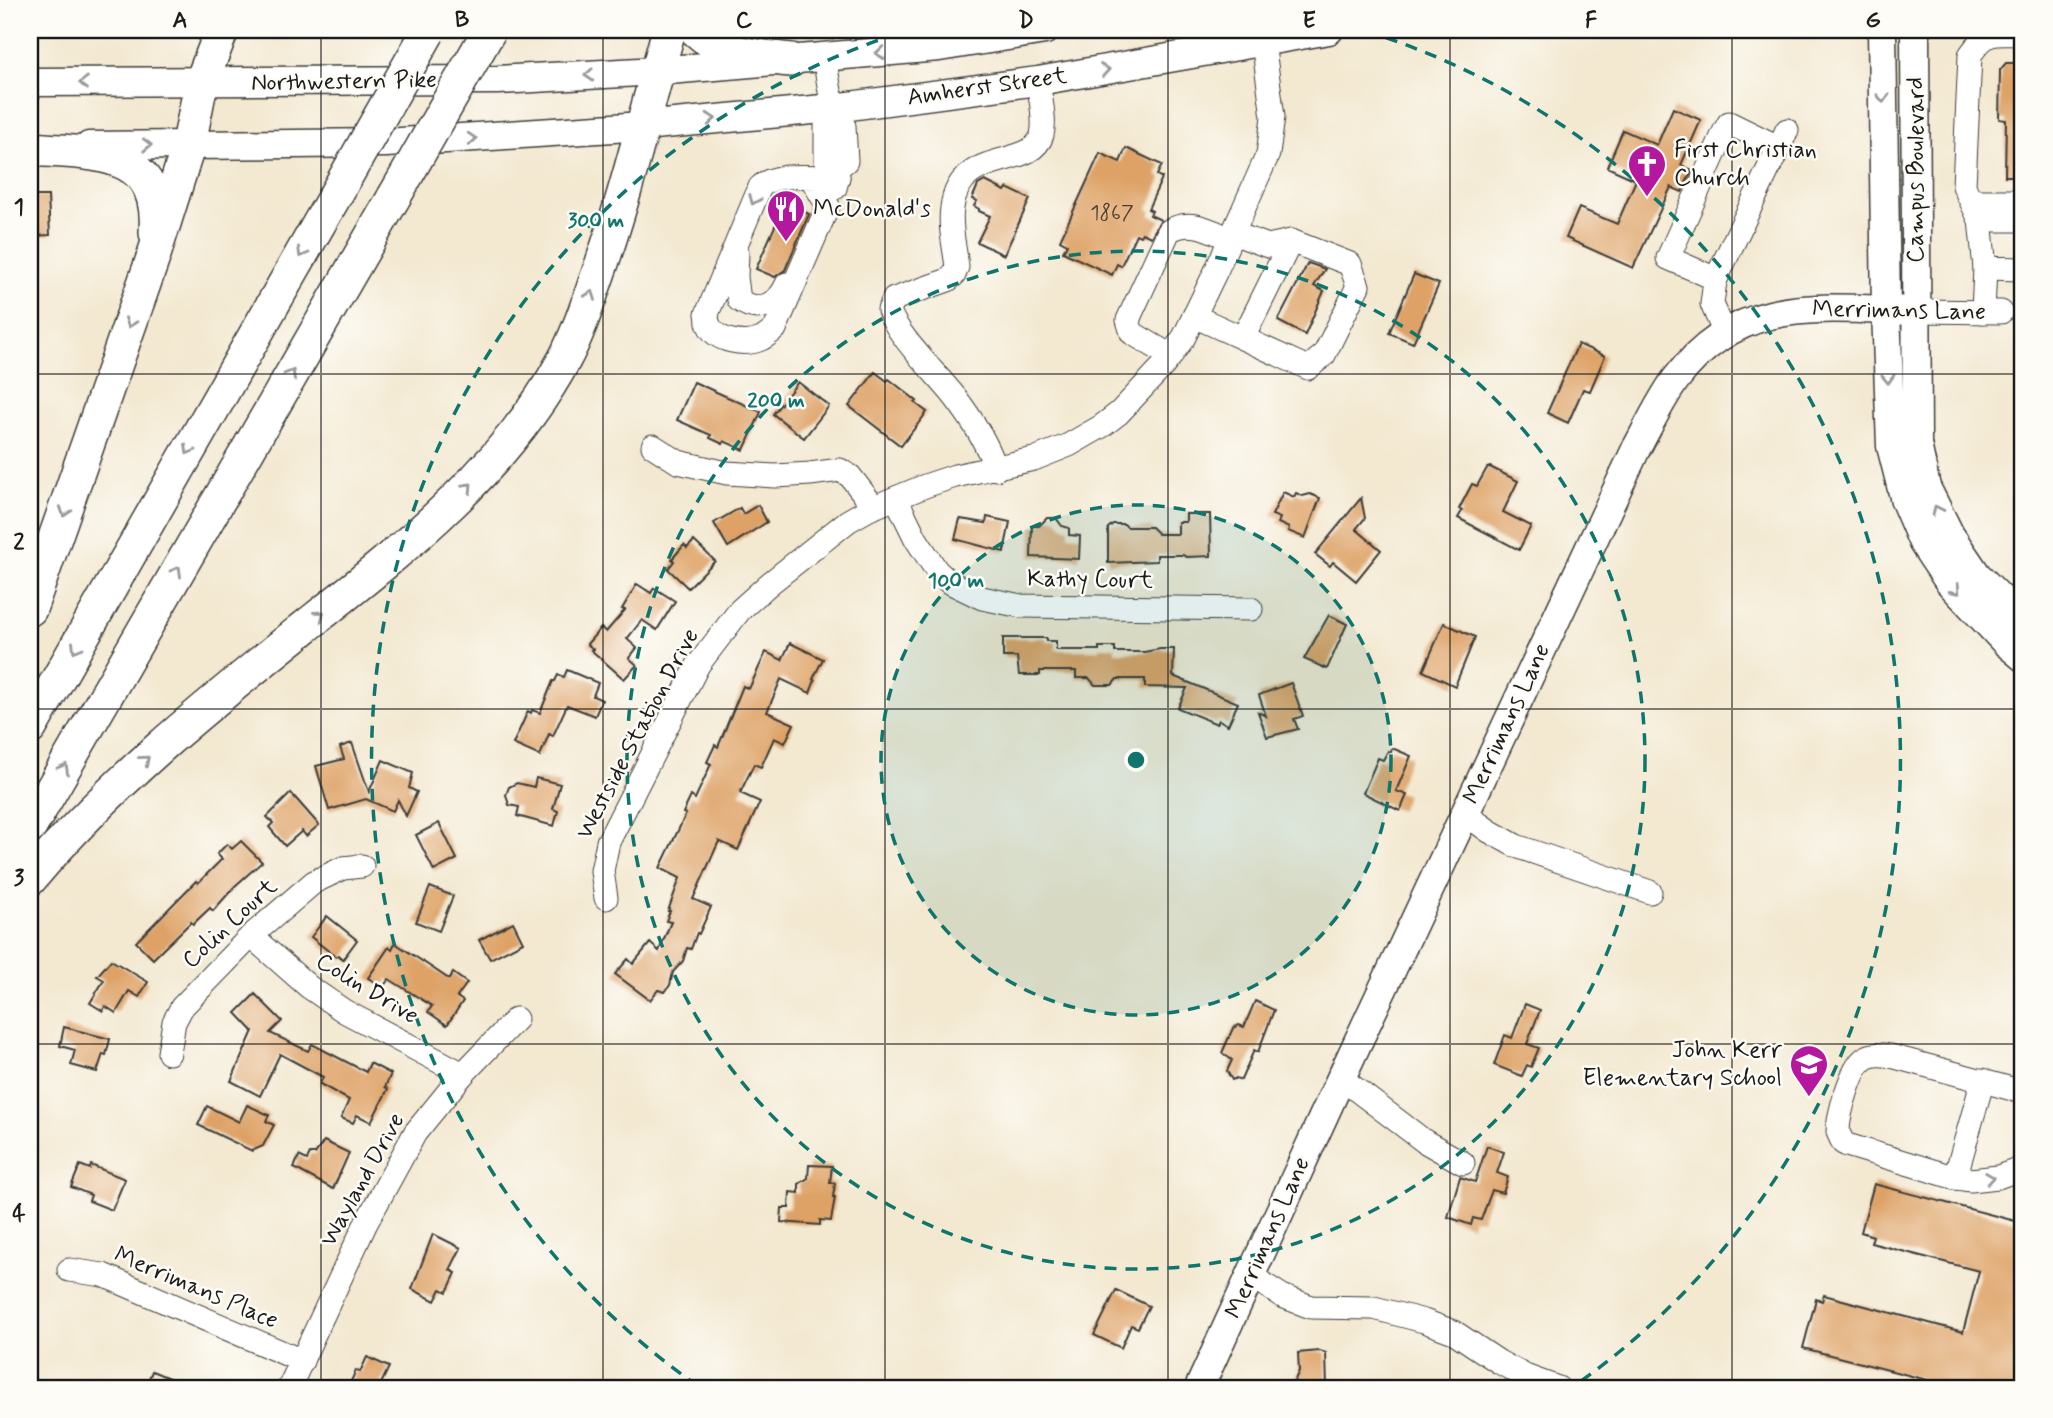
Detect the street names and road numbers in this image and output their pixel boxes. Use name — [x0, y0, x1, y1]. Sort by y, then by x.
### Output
street label: Amherst Street — [905, 60, 1069, 114]
street label: Northwestern Pike — [251, 65, 437, 99]
street label: Campus Boulevard — [1901, 77, 1932, 263]
street label: Merrimans Lane — [1812, 294, 1986, 328]
street label: Kathy Court — [1027, 563, 1153, 597]
street label: Westside Station Drive — [569, 623, 707, 845]
street label: Merrimans Lane — [1456, 639, 1558, 809]
street label: Colin Court — [176, 872, 284, 976]
street label: Colin Drive — [310, 946, 424, 1032]
street label: Wayland Drive — [314, 1108, 412, 1252]
street label: Merrimans Lane — [1218, 1152, 1318, 1324]
street label: Merrimans Place — [109, 1239, 283, 1337]

